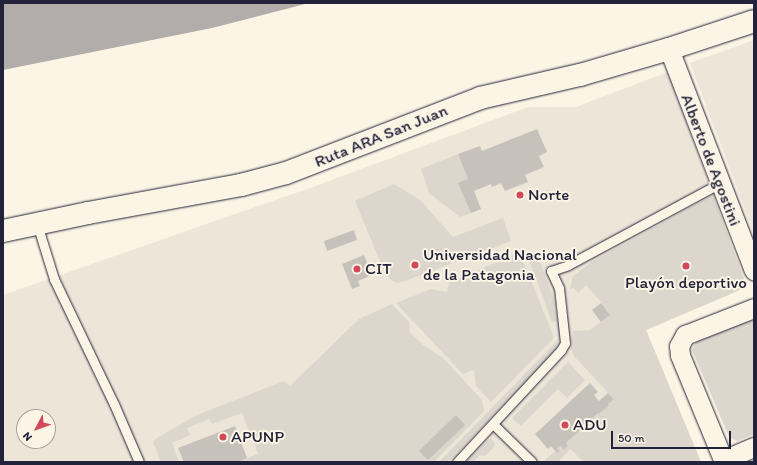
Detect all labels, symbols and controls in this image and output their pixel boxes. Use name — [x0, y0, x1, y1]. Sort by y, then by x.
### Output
street label: Alberto de Agostini — [676, 91, 746, 229]
street label: Ruta ARA San Juan — [312, 100, 450, 172]
place label: Norte — [528, 185, 569, 205]
marker: Norte — [515, 190, 525, 200]
place label: Universidad Nacional de la Patagonia — [423, 245, 578, 285]
place label: CIT — [365, 259, 392, 279]
marker: Universidad Nacional de la Patagonia — [410, 260, 420, 270]
marker: Playón deportivo — [681, 261, 691, 271]
marker: CIT — [352, 264, 362, 274]
place label: Playón deportivo — [625, 273, 747, 293]
north arrow — [16, 409, 56, 449]
place label: ADU — [573, 415, 606, 435]
marker: ADU — [560, 420, 570, 430]
scale bar — [613, 423, 733, 449]
place label: APUNP — [231, 427, 284, 447]
text: N — [20, 429, 35, 444]
text: 50 m — [618, 431, 644, 445]
marker: APUNP — [218, 432, 228, 442]

